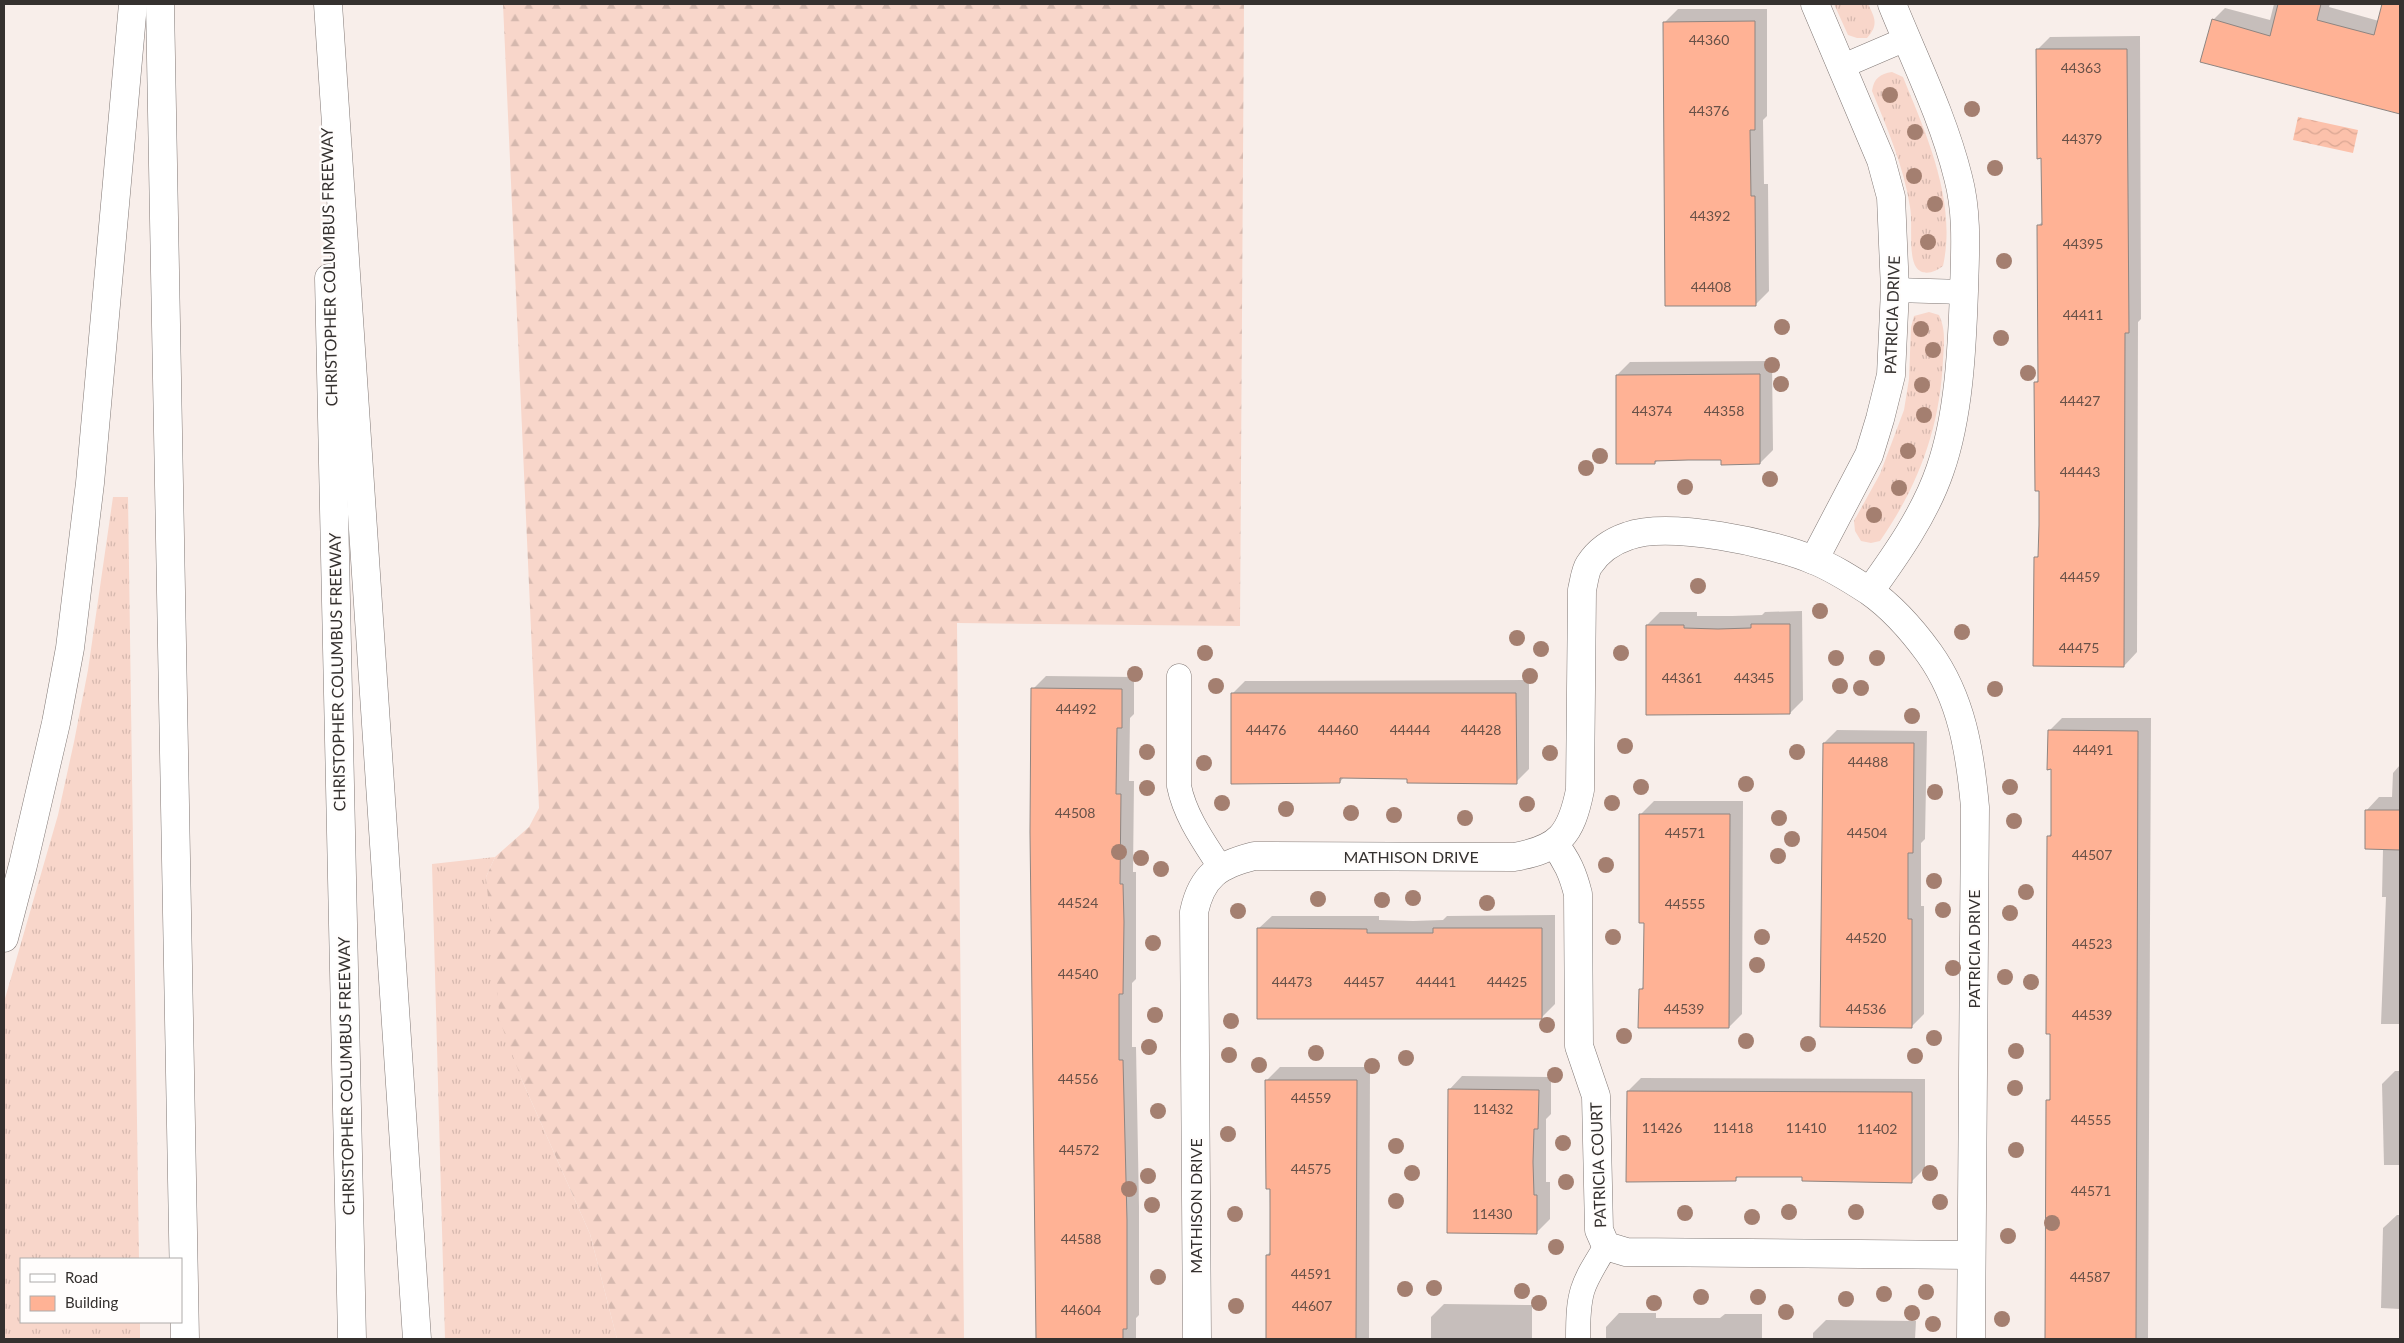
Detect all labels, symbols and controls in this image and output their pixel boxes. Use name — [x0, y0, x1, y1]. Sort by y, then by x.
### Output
house number: 44360 — [1689, 31, 1729, 48]
house number: 44363 — [2061, 59, 2101, 76]
house number: 44376 — [1689, 102, 1729, 119]
street label: CHRISTOPHER COLUMBUS FREEWAY — [317, 127, 340, 407]
house number: 44379 — [2062, 130, 2102, 147]
house number: 44392 — [1690, 207, 1730, 224]
house number: 44395 — [2063, 235, 2103, 252]
street label: PATRICIA DRIVE — [1880, 255, 1903, 375]
house number: 44408 — [1691, 278, 1731, 295]
house number: 44411 — [2063, 306, 2103, 323]
house number: 44427 — [2060, 392, 2100, 409]
house number: 44374 — [1632, 402, 1672, 419]
house number: 44358 — [1704, 402, 1744, 419]
house number: 44443 — [2060, 463, 2100, 480]
street label: CHRISTOPHER COLUMBUS FREEWAY — [325, 532, 348, 812]
house number: 44459 — [2060, 568, 2100, 585]
house number: 44475 — [2059, 639, 2099, 656]
house number: 44361 — [1662, 669, 1702, 686]
house number: 44345 — [1734, 669, 1774, 686]
house number: 44492 — [1056, 700, 1096, 717]
house number: 44476 — [1246, 721, 1286, 738]
house number: 44460 — [1318, 721, 1358, 738]
house number: 44444 — [1390, 721, 1430, 738]
house number: 44428 — [1461, 721, 1501, 738]
house number: 44491 — [2073, 741, 2113, 758]
house number: 44488 — [1848, 753, 1888, 770]
house number: 44508 — [1055, 804, 1095, 821]
house number: 44571 — [1665, 824, 1705, 841]
house number: 44504 — [1847, 824, 1887, 841]
house number: 44507 — [2072, 846, 2112, 863]
street label: MATHISON DRIVE — [1343, 847, 1479, 866]
street label: PATRICIA DRIVE — [1964, 890, 1983, 1008]
house number: 44524 — [1058, 894, 1098, 911]
house number: 44555 — [1665, 895, 1705, 912]
house number: 44520 — [1846, 929, 1886, 946]
house number: 44523 — [2072, 935, 2112, 952]
street label: CHRISTOPHER COLUMBUS FREEWAY — [334, 936, 357, 1216]
house number: 44540 — [1058, 965, 1098, 982]
house number: 44473 — [1272, 973, 1312, 990]
house number: 44457 — [1344, 973, 1384, 990]
house number: 44441 — [1416, 973, 1456, 990]
house number: 44425 — [1487, 973, 1527, 990]
house number: 44539 — [1664, 1000, 1704, 1017]
house number: 44536 — [1846, 1000, 1886, 1017]
house number: 44539 — [2072, 1006, 2112, 1023]
house number: 44556 — [1058, 1070, 1098, 1087]
house number: 44559 — [1291, 1089, 1331, 1106]
house number: 11432 — [1473, 1100, 1513, 1117]
street label: PATRICIA COURT — [1586, 1101, 1609, 1228]
house number: 44555 — [2071, 1111, 2111, 1128]
house number: 11426 — [1642, 1119, 1682, 1136]
house number: 11418 — [1713, 1119, 1753, 1136]
house number: 11410 — [1786, 1119, 1826, 1136]
house number: 11402 — [1857, 1120, 1897, 1137]
street label: MATHISON DRIVE — [1186, 1138, 1205, 1274]
house number: 44572 — [1059, 1141, 1099, 1158]
house number: 44575 — [1291, 1160, 1331, 1177]
house number: 44571 — [2071, 1182, 2111, 1199]
house number: 11430 — [1472, 1205, 1512, 1222]
house number: 44588 — [1061, 1230, 1101, 1247]
legend — [20, 1258, 182, 1323]
house number: 44591 — [1291, 1265, 1331, 1282]
text: Road — [65, 1268, 98, 1286]
house number: 44587 — [2070, 1268, 2110, 1285]
text: Building — [65, 1293, 118, 1311]
house number: 44607 — [1292, 1297, 1332, 1314]
house number: 44604 — [1061, 1301, 1101, 1318]

